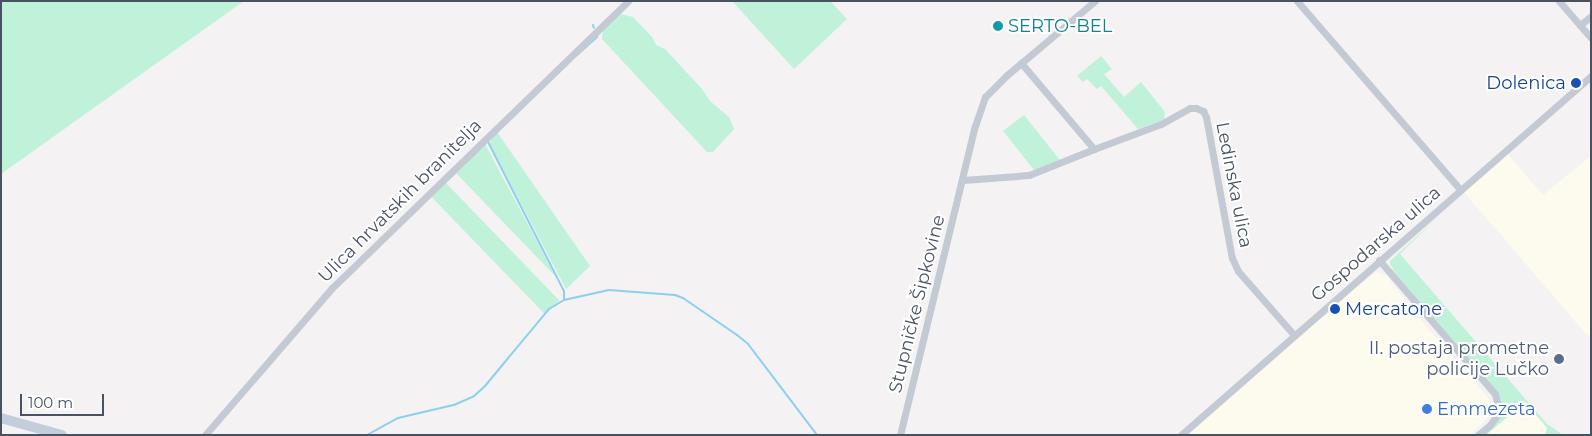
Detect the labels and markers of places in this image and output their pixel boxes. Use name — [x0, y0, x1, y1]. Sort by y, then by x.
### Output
place label: SERTO-BEL — [1008, 15, 1112, 37]
marker: SERTO-BEL — [992, 20, 1004, 32]
place label: Dolenica — [1486, 72, 1566, 94]
marker: Dolenica — [1570, 77, 1582, 89]
place label: Mercatone — [1345, 298, 1442, 320]
marker: Mercatone — [1329, 303, 1341, 315]
place label: II. postaja prometne policije Lučko — [1369, 338, 1549, 380]
marker: II. postaja prometne policije Lučko — [1553, 353, 1565, 365]
place label: Emmezeta — [1437, 398, 1535, 420]
marker: Emmezeta — [1421, 403, 1433, 415]

